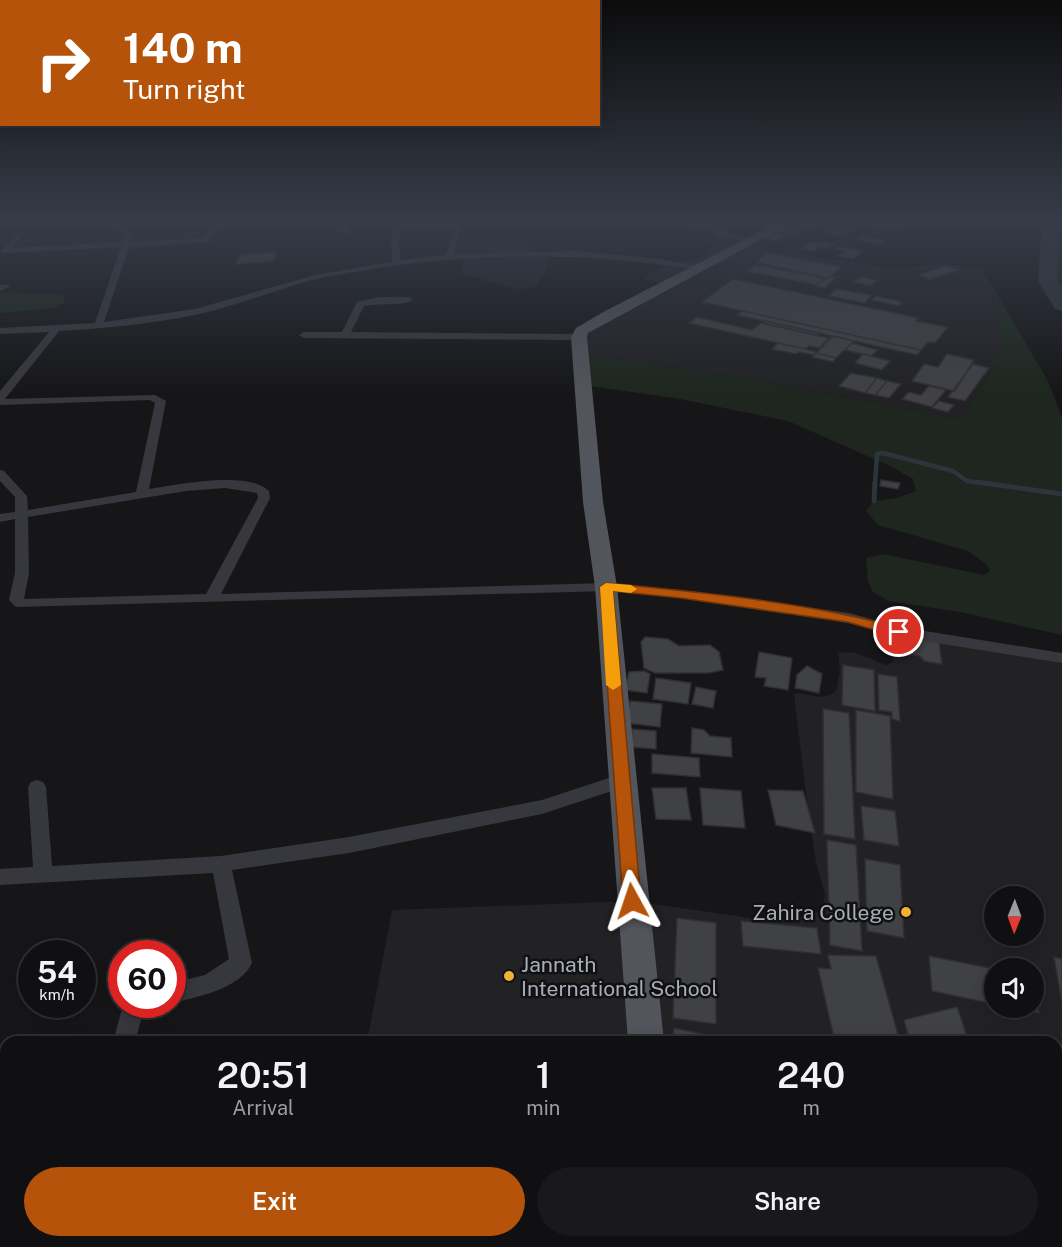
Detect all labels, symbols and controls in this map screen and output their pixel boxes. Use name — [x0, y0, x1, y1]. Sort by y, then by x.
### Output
text: 140 m — [123, 23, 243, 72]
icon: right — [24, 24, 102, 102]
text: Turn right — [123, 73, 246, 105]
pin — [873, 606, 924, 657]
icon: arrive — [882, 615, 915, 648]
position arrow — [600, 869, 664, 933]
north arrow — [984, 886, 1044, 946]
map controls — [984, 886, 1044, 1018]
place label: Zahira College — [752, 900, 894, 925]
marker: Zahira College — [899, 905, 913, 919]
speed limit sign: 60 — [108, 940, 186, 1018]
place label: Jannath International School — [521, 952, 718, 1001]
text: 54 — [37, 954, 77, 990]
button: sound — [984, 958, 1044, 1018]
marker: Jannath International School — [502, 969, 516, 983]
text: km/h — [39, 986, 75, 1003]
text: 20:51 — [217, 1054, 310, 1096]
text: 1 — [536, 1054, 551, 1096]
text: 240 — [777, 1054, 845, 1096]
text: Arrival — [232, 1096, 294, 1120]
text: min — [526, 1096, 560, 1120]
text: m — [802, 1096, 820, 1120]
button: Exit — [24, 1167, 525, 1236]
button: Share — [537, 1167, 1038, 1236]

